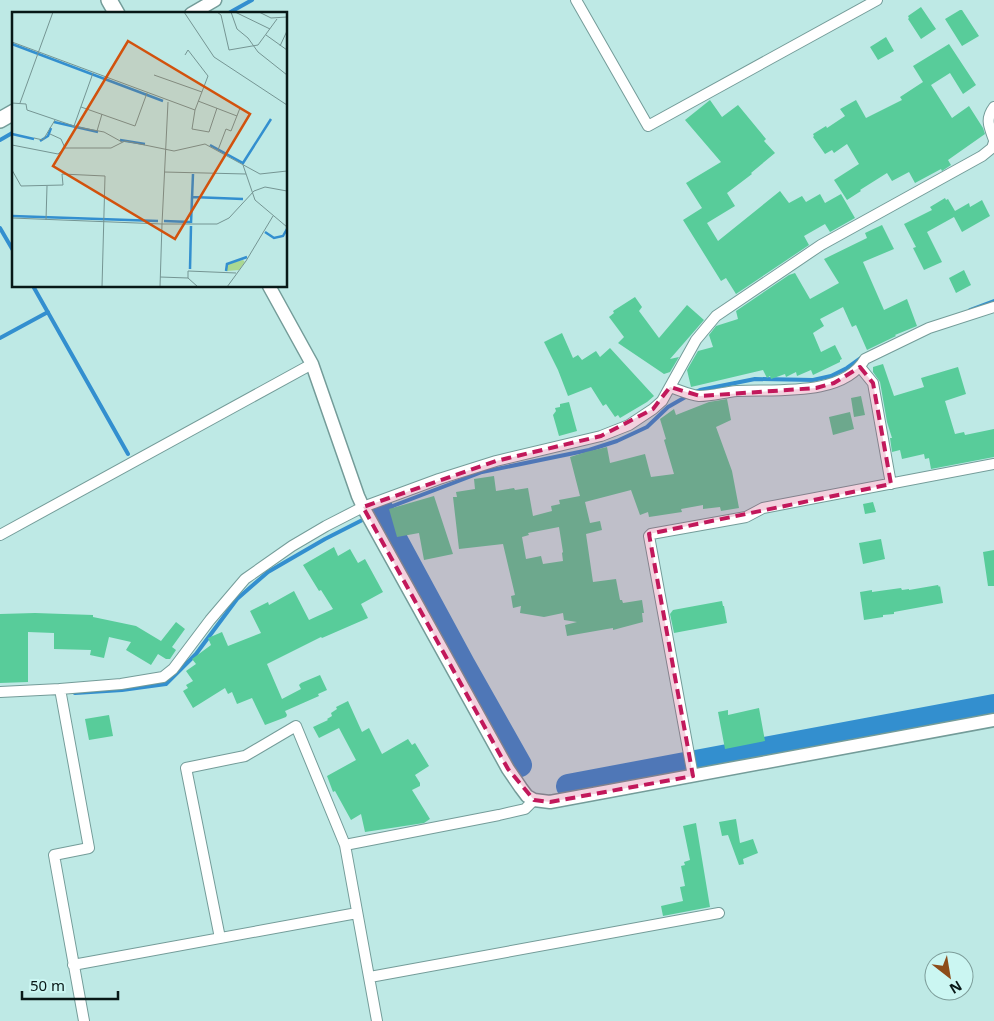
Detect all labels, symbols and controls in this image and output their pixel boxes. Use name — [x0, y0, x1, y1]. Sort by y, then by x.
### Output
inset map — [12, 12, 288, 288]
north arrow — [924, 951, 974, 1001]
scale bar — [22, 968, 119, 1000]
text: 50 m — [30, 975, 65, 995]
text: N — [946, 976, 966, 999]

